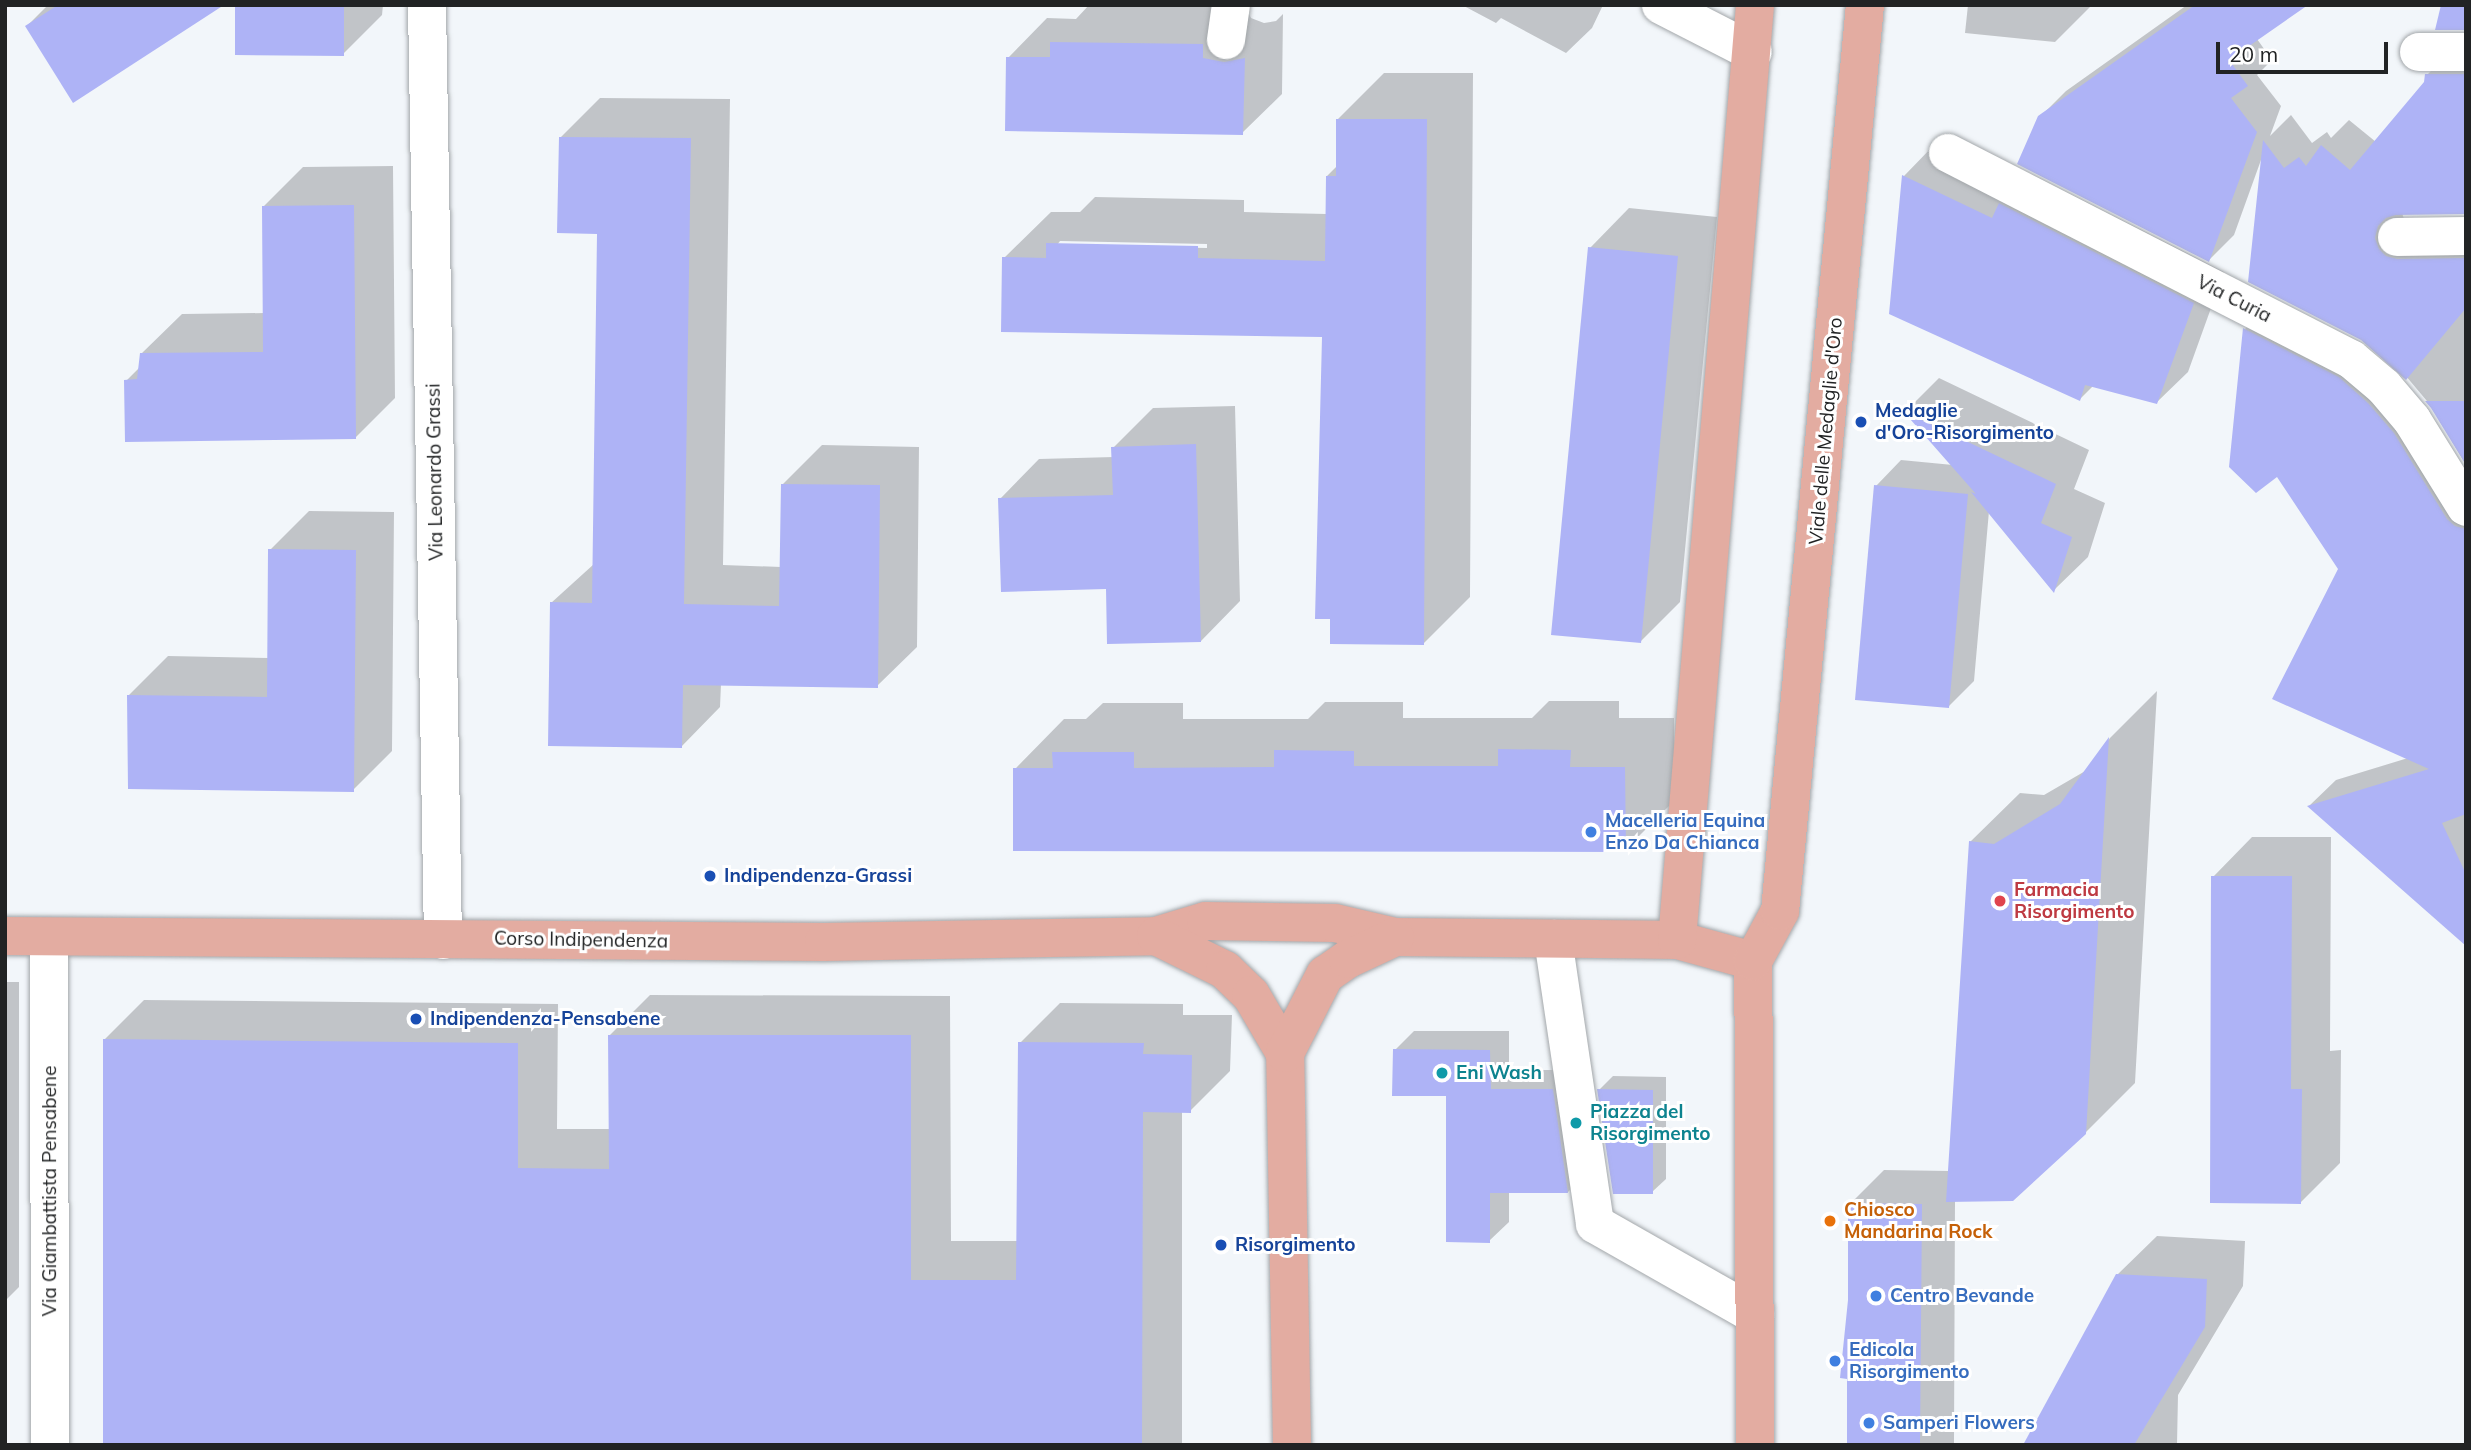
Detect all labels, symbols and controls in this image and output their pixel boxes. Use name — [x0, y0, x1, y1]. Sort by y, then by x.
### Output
scale bar — [2219, 28, 2390, 72]
text: 20 m — [2229, 41, 2278, 67]
street label: Via Curia — [2193, 271, 2275, 327]
street label: Viale delle Medaglie d'Oro — [1805, 316, 1847, 546]
street label: Via Leonardo Grassi — [422, 383, 448, 561]
place label: Medaglie d'Oro-Risorgimento — [1875, 400, 2054, 444]
marker: Medaglie d'Oro-Risorgimento — [1853, 414, 1869, 430]
place label: Macelleria Equina Enzo Da Chianca — [1605, 810, 1765, 854]
marker: Macelleria Equina Enzo Da Chianca — [1583, 824, 1599, 840]
place label: Indipendenza-Grassi — [724, 865, 912, 887]
marker: Indipendenza-Grassi — [702, 868, 718, 884]
place label: Farmacia Risorgimento — [2014, 879, 2134, 923]
marker: Farmacia Risorgimento — [1992, 893, 2008, 909]
street label: Corso Indipendenza — [494, 927, 668, 953]
place label: Indipendenza-Pensabene — [430, 1008, 660, 1030]
marker: Indipendenza-Pensabene — [408, 1011, 424, 1027]
place label: Eni Wash — [1456, 1062, 1542, 1084]
marker: Eni Wash — [1434, 1065, 1450, 1081]
street label: Via Giambattista Pensabene — [39, 1066, 61, 1316]
place label: Piazza del Risorgimento — [1590, 1101, 1710, 1145]
marker: Piazza del Risorgimento — [1568, 1115, 1584, 1131]
place label: Chiosco Mandarina Rock — [1844, 1199, 1993, 1243]
marker: Chiosco Mandarina Rock — [1822, 1213, 1838, 1229]
place label: Risorgimento — [1235, 1234, 1355, 1256]
marker: Risorgimento — [1213, 1237, 1229, 1253]
place label: Centro Bevande — [1890, 1285, 2034, 1307]
marker: Centro Bevande — [1868, 1288, 1884, 1304]
place label: Edicola Risorgimento — [1849, 1339, 1969, 1383]
marker: Edicola Risorgimento — [1827, 1353, 1843, 1369]
place label: Samperi Flowers — [1883, 1412, 2035, 1434]
marker: Samperi Flowers — [1861, 1415, 1877, 1431]

